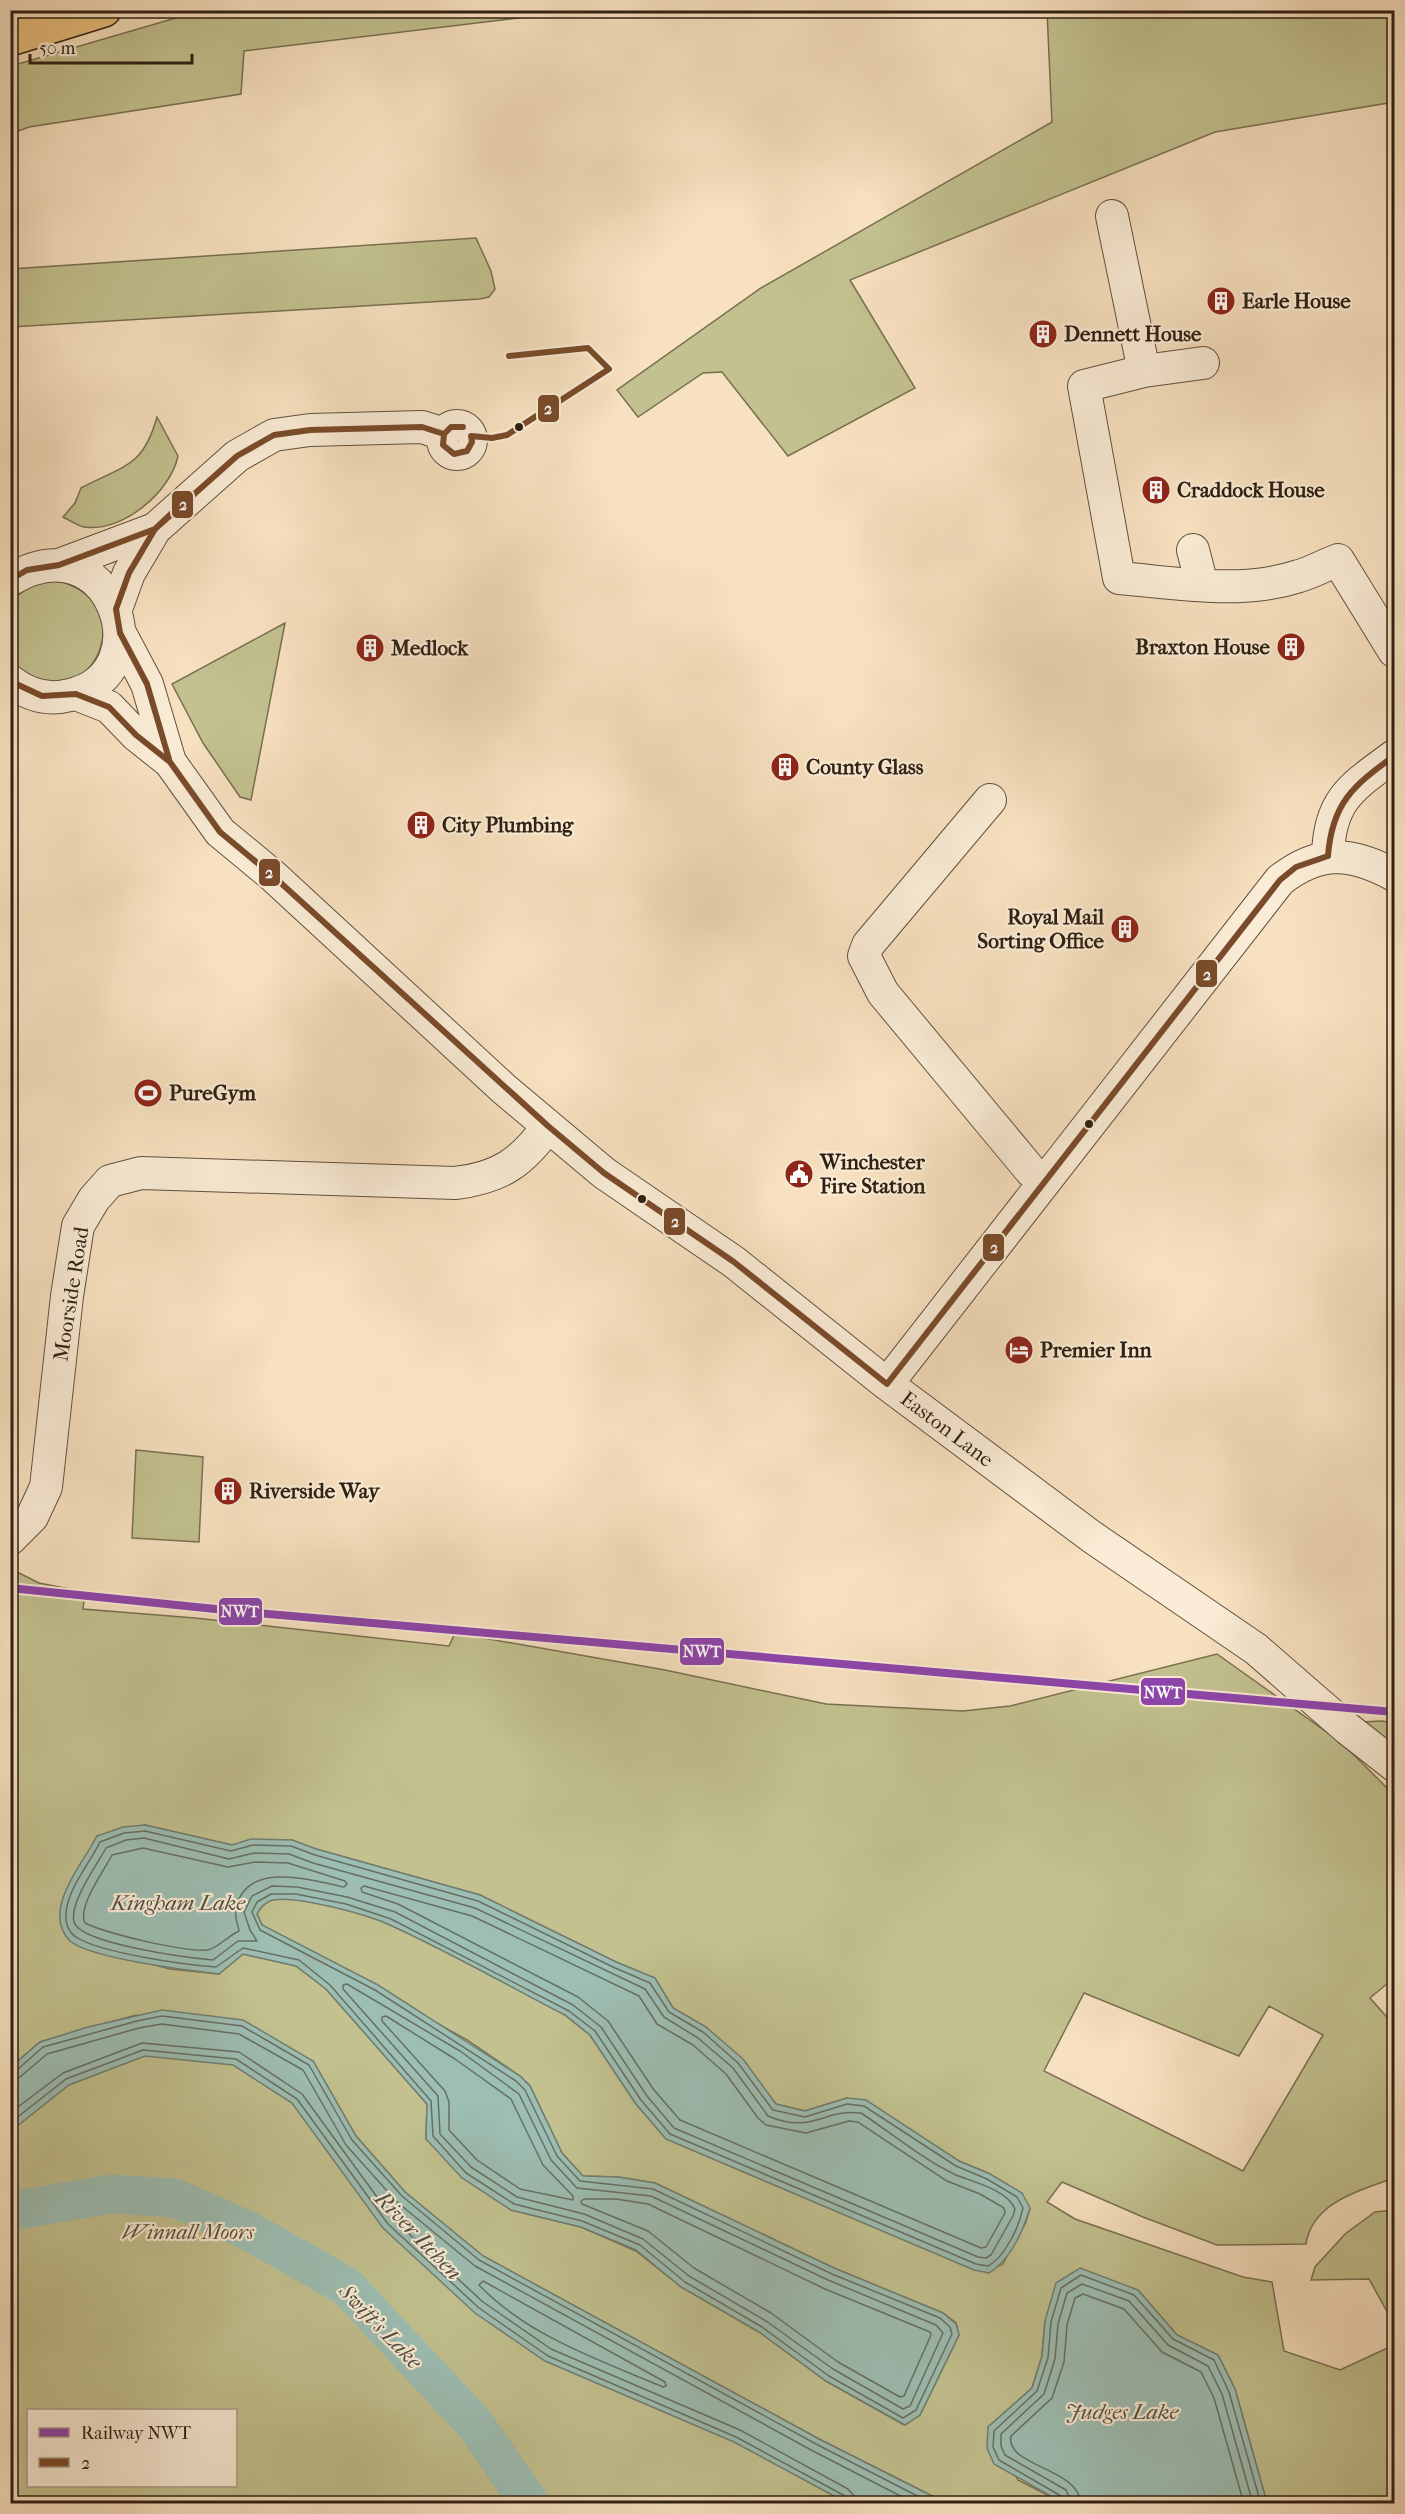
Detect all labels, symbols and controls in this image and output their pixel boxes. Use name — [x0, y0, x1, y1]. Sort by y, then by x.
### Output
scale bar — [30, 27, 192, 65]
text: 50 m — [39, 38, 76, 59]
building icon: Earle House — [1205, 285, 1237, 317]
place label: Earle House — [1242, 289, 1351, 313]
building icon: Dennett House — [1027, 318, 1059, 350]
place label: Dennett House — [1064, 322, 1202, 346]
line badge: 2 — [537, 394, 560, 423]
text: 2 — [544, 399, 552, 418]
unlabelled marker — [513, 421, 525, 433]
building icon: Craddock House — [1140, 474, 1172, 506]
place label: Craddock House — [1177, 478, 1325, 502]
line badge: 2 — [171, 490, 194, 519]
text: 2 — [179, 495, 187, 514]
building icon: Braxton House — [1275, 631, 1307, 663]
building icon: Medlock — [354, 632, 386, 664]
place label: Braxton House — [1135, 635, 1271, 659]
place label: Medlock — [390, 636, 469, 660]
building icon: County Glass — [769, 751, 801, 783]
place label: County Glass — [806, 755, 924, 779]
building icon: City Plumbing — [405, 809, 437, 841]
place label: City Plumbing — [442, 813, 574, 837]
line badge: 2 — [258, 858, 281, 887]
text: 2 — [265, 863, 273, 882]
place label: Royal Mail Sorting Office — [977, 905, 1105, 953]
building icon: Royal Mail Sorting Office — [1109, 913, 1141, 945]
line badge: 2 — [1195, 959, 1218, 988]
text: 2 — [1203, 965, 1211, 984]
sports icon: PureGym — [132, 1077, 164, 1109]
place label: PureGym — [169, 1081, 257, 1105]
unlabelled marker — [1083, 1118, 1095, 1130]
place label: Winchester Fire Station — [819, 1150, 926, 1198]
public building icon: Winchester Fire Station — [783, 1158, 815, 1190]
unlabelled marker — [636, 1193, 648, 1205]
line badge: 2 — [663, 1207, 686, 1236]
text: 2 — [671, 1212, 679, 1231]
street label: Moorside Road — [49, 1224, 94, 1363]
line badge: 2 — [982, 1233, 1005, 1262]
text: 2 — [990, 1238, 998, 1257]
hotel icon: Premier Inn — [1003, 1334, 1035, 1366]
place label: Premier Inn — [1040, 1338, 1153, 1362]
street label: Easton Lane — [896, 1386, 998, 1472]
building icon: Riverside Way — [212, 1475, 244, 1507]
place label: Riverside Way — [249, 1479, 381, 1503]
line badge: NWT — [218, 1597, 263, 1626]
text: NWT — [221, 1602, 261, 1621]
line badge: NWT — [679, 1637, 725, 1666]
text: NWT — [683, 1642, 723, 1661]
line badge: NWT — [1140, 1677, 1186, 1706]
text: NWT — [1144, 1683, 1184, 1702]
water label: Kingham Lake — [109, 1890, 246, 1916]
water label: River Itchen — [368, 2184, 467, 2286]
park label: Winnall Moors — [122, 2220, 254, 2244]
water label: Swift's Lake — [333, 2278, 428, 2375]
water label: Judges Lake — [1066, 2399, 1180, 2425]
legend — [27, 2409, 237, 2487]
text: Railway NWT — [81, 2423, 192, 2444]
text: 2 — [81, 2453, 90, 2474]

